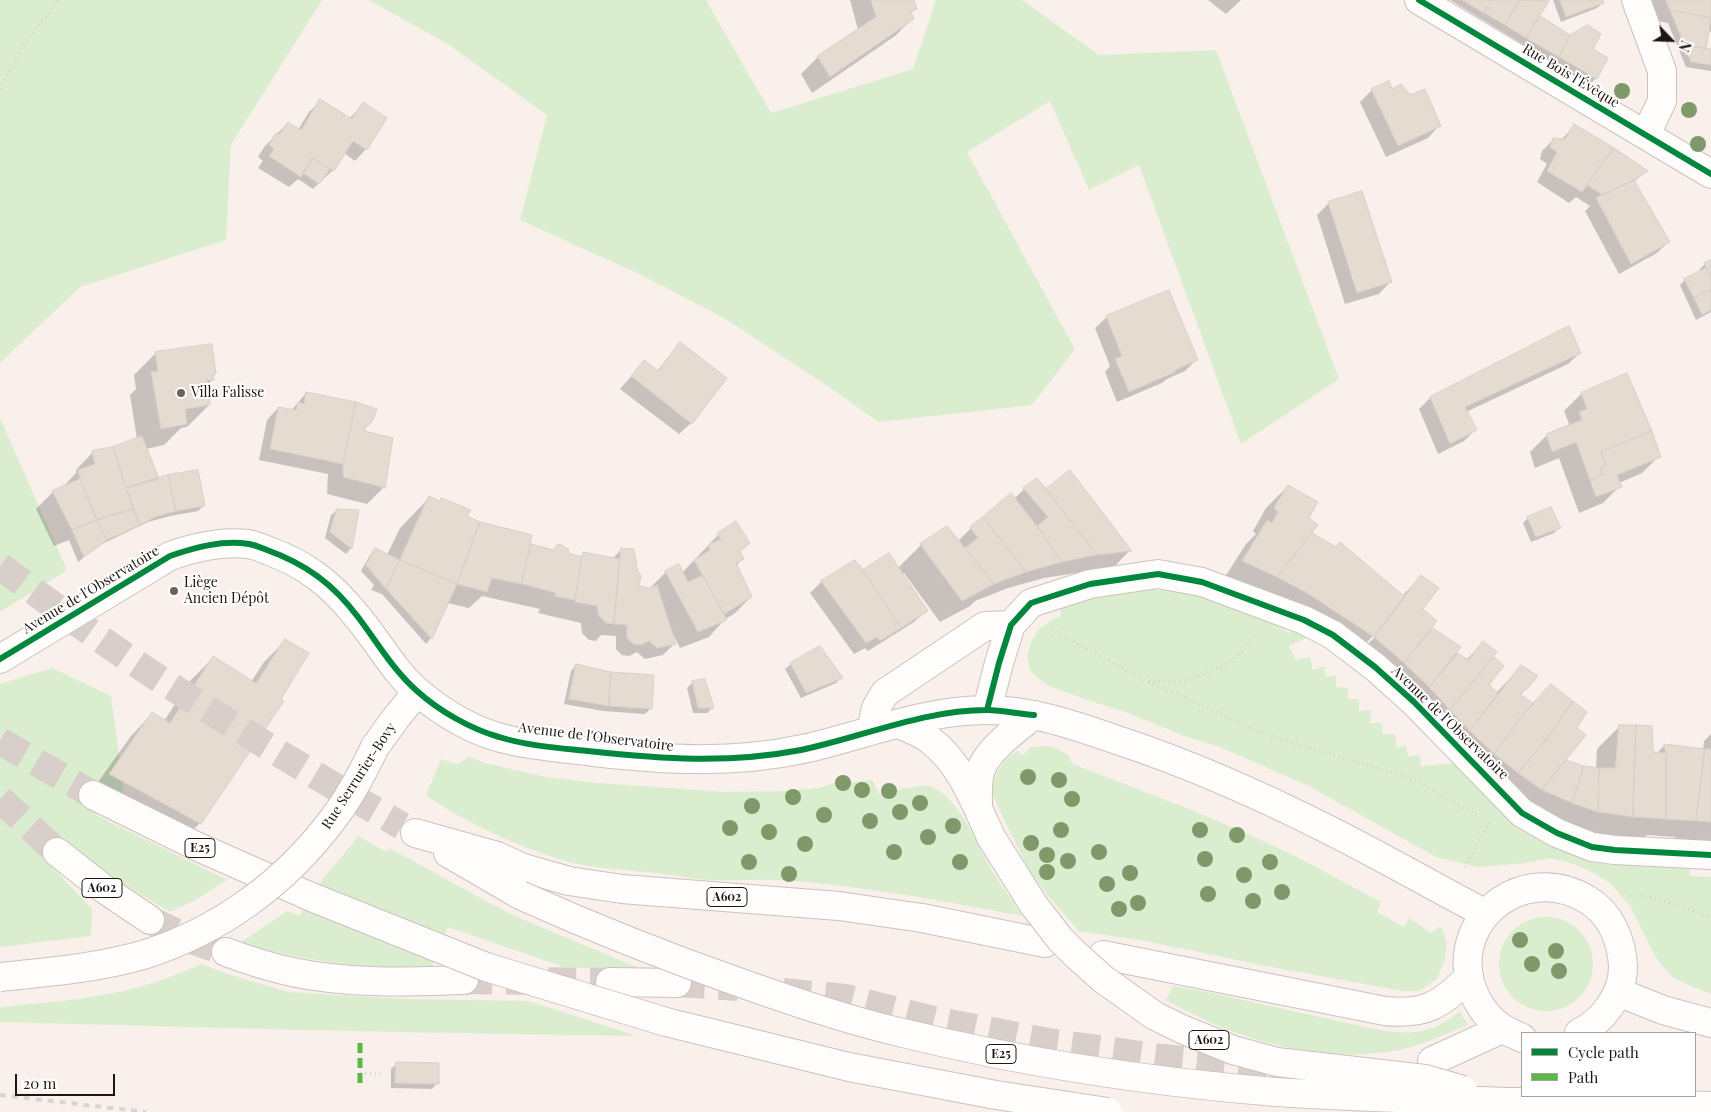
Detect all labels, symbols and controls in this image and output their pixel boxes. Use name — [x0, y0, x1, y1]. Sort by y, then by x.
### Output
north arrow — [1646, 15, 1696, 65]
text: N — [1674, 38, 1696, 55]
street label: Rue Bois l'Évêque — [1519, 40, 1623, 112]
place label: Villa Falisse — [191, 385, 264, 401]
marker: Villa Falisse — [175, 387, 187, 399]
street label: Avenue de l'Observatoire — [20, 543, 162, 637]
place label: Liège Ancien Dépôt — [184, 575, 269, 608]
marker: Liège Ancien Dépôt — [168, 585, 180, 597]
street label: Avenue de l'Observatoire — [1388, 663, 1512, 783]
street label: Avenue de l'Observatoire — [517, 719, 675, 755]
street label: Rue Serrurier-Bovy — [318, 720, 400, 832]
road number: E25 — [185, 838, 215, 858]
road number: A602 — [82, 878, 122, 898]
road number: A602 — [707, 888, 747, 906]
road number: A602 — [1189, 1030, 1229, 1050]
legend — [1521, 1032, 1696, 1097]
text: Cycle path — [1568, 1042, 1639, 1062]
road number: E25 — [986, 1044, 1016, 1064]
scale bar — [18, 1064, 118, 1096]
text: Path — [1568, 1067, 1598, 1087]
text: 20 m — [23, 1073, 56, 1093]

